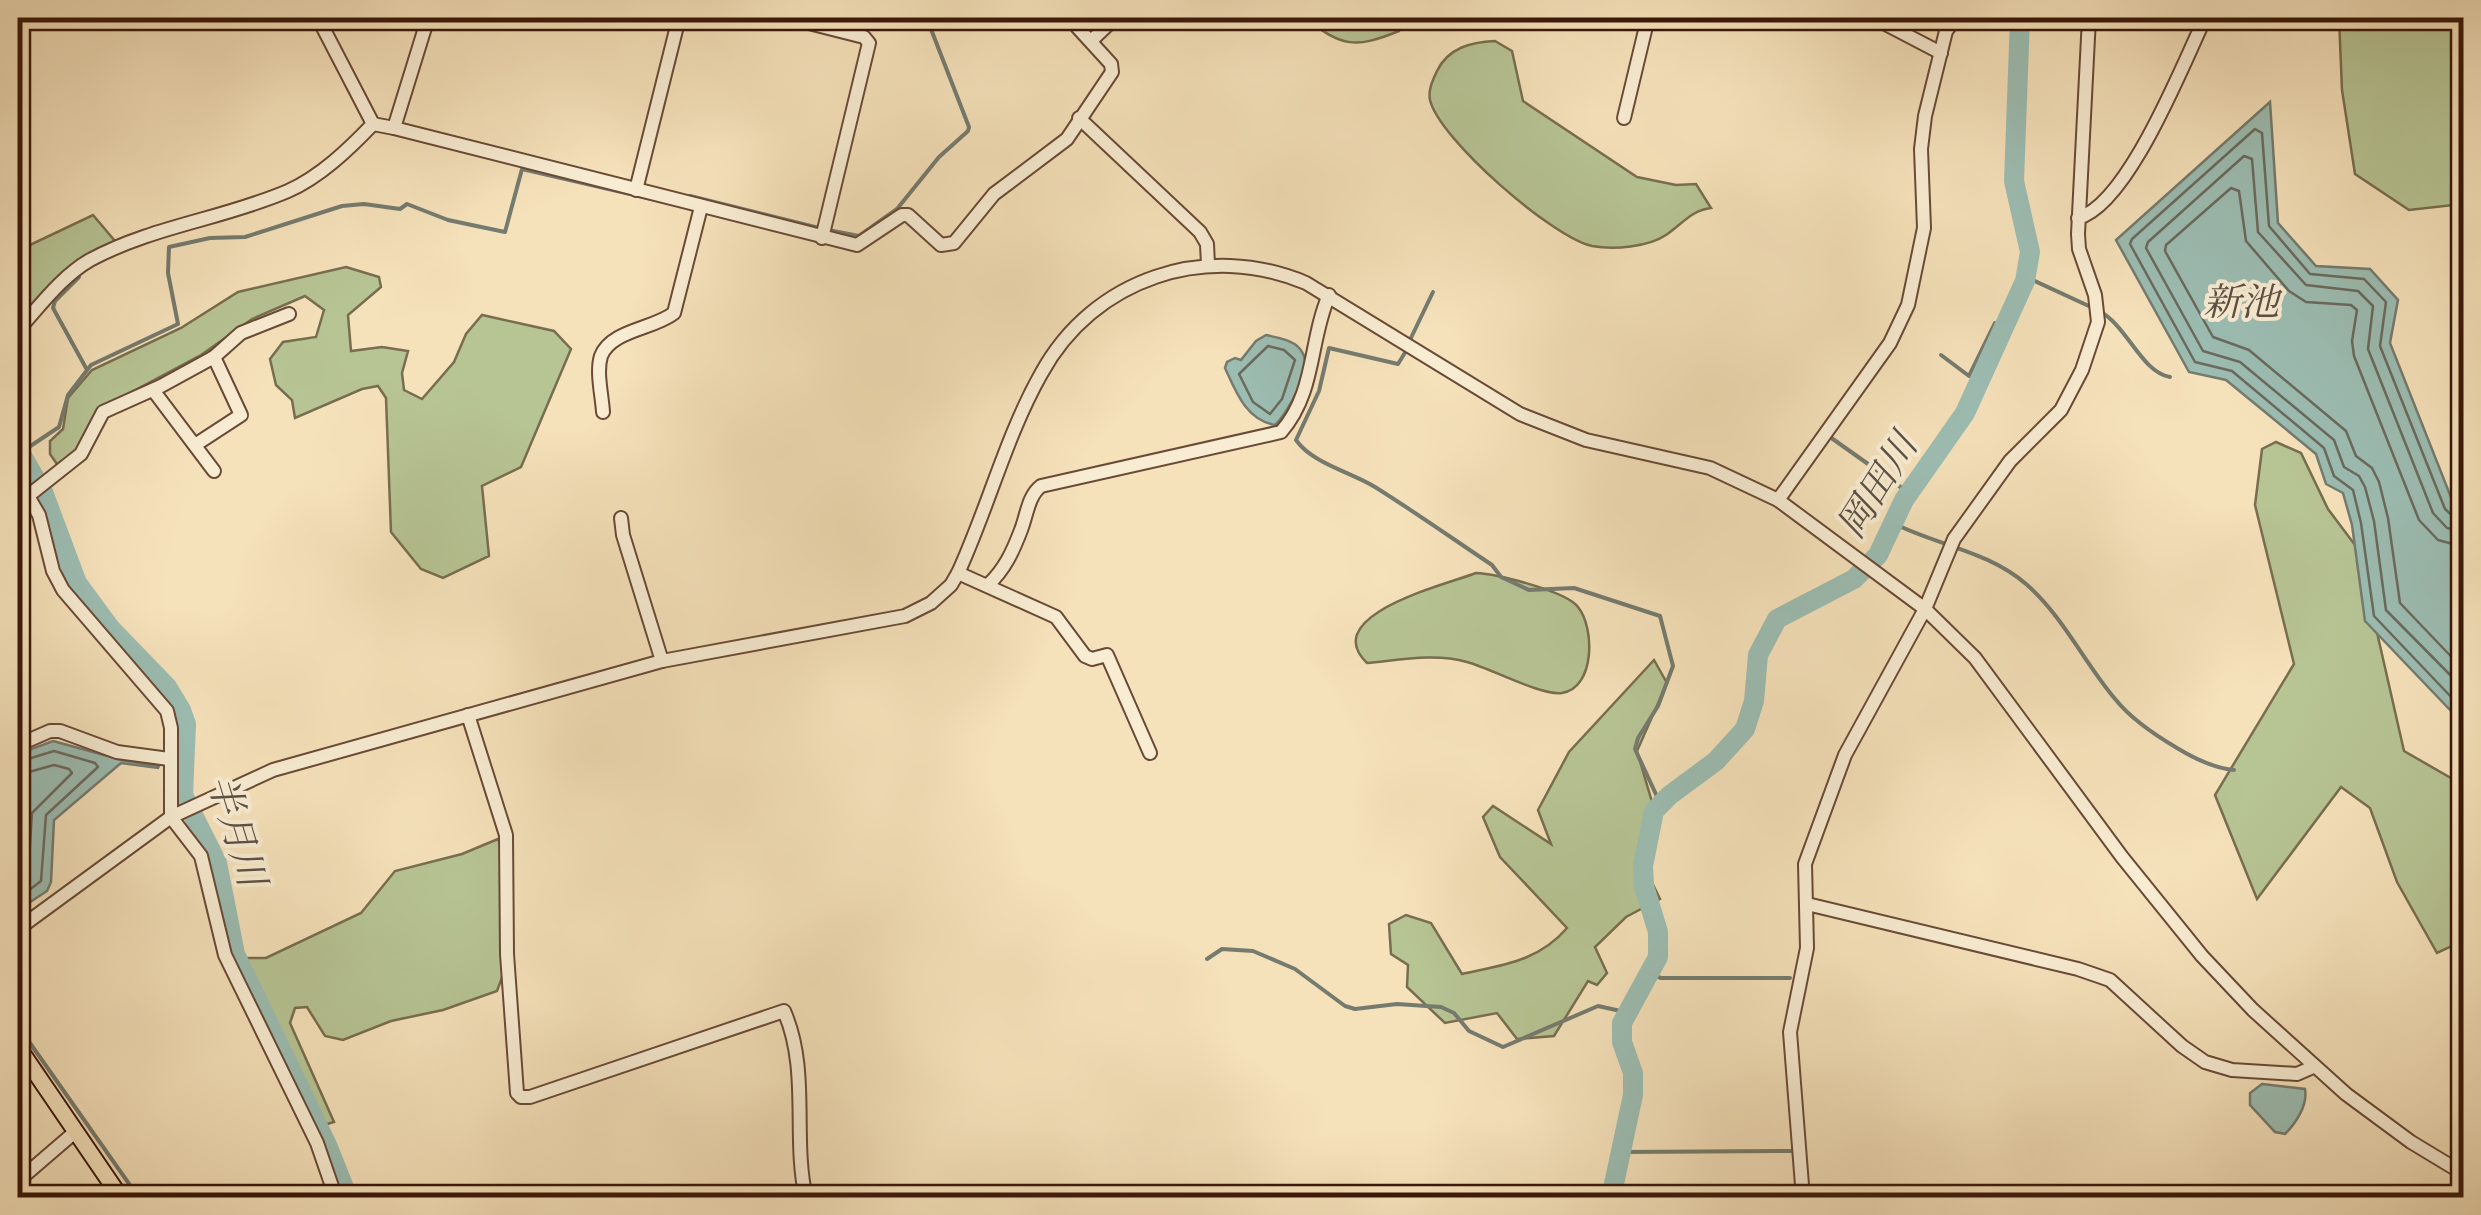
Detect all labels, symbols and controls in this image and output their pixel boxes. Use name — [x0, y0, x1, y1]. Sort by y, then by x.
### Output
water label: 新池 — [2203, 273, 2283, 329]
water label: 岡田川 — [1822, 418, 1932, 548]
water label: 半月川 — [195, 767, 283, 897]

